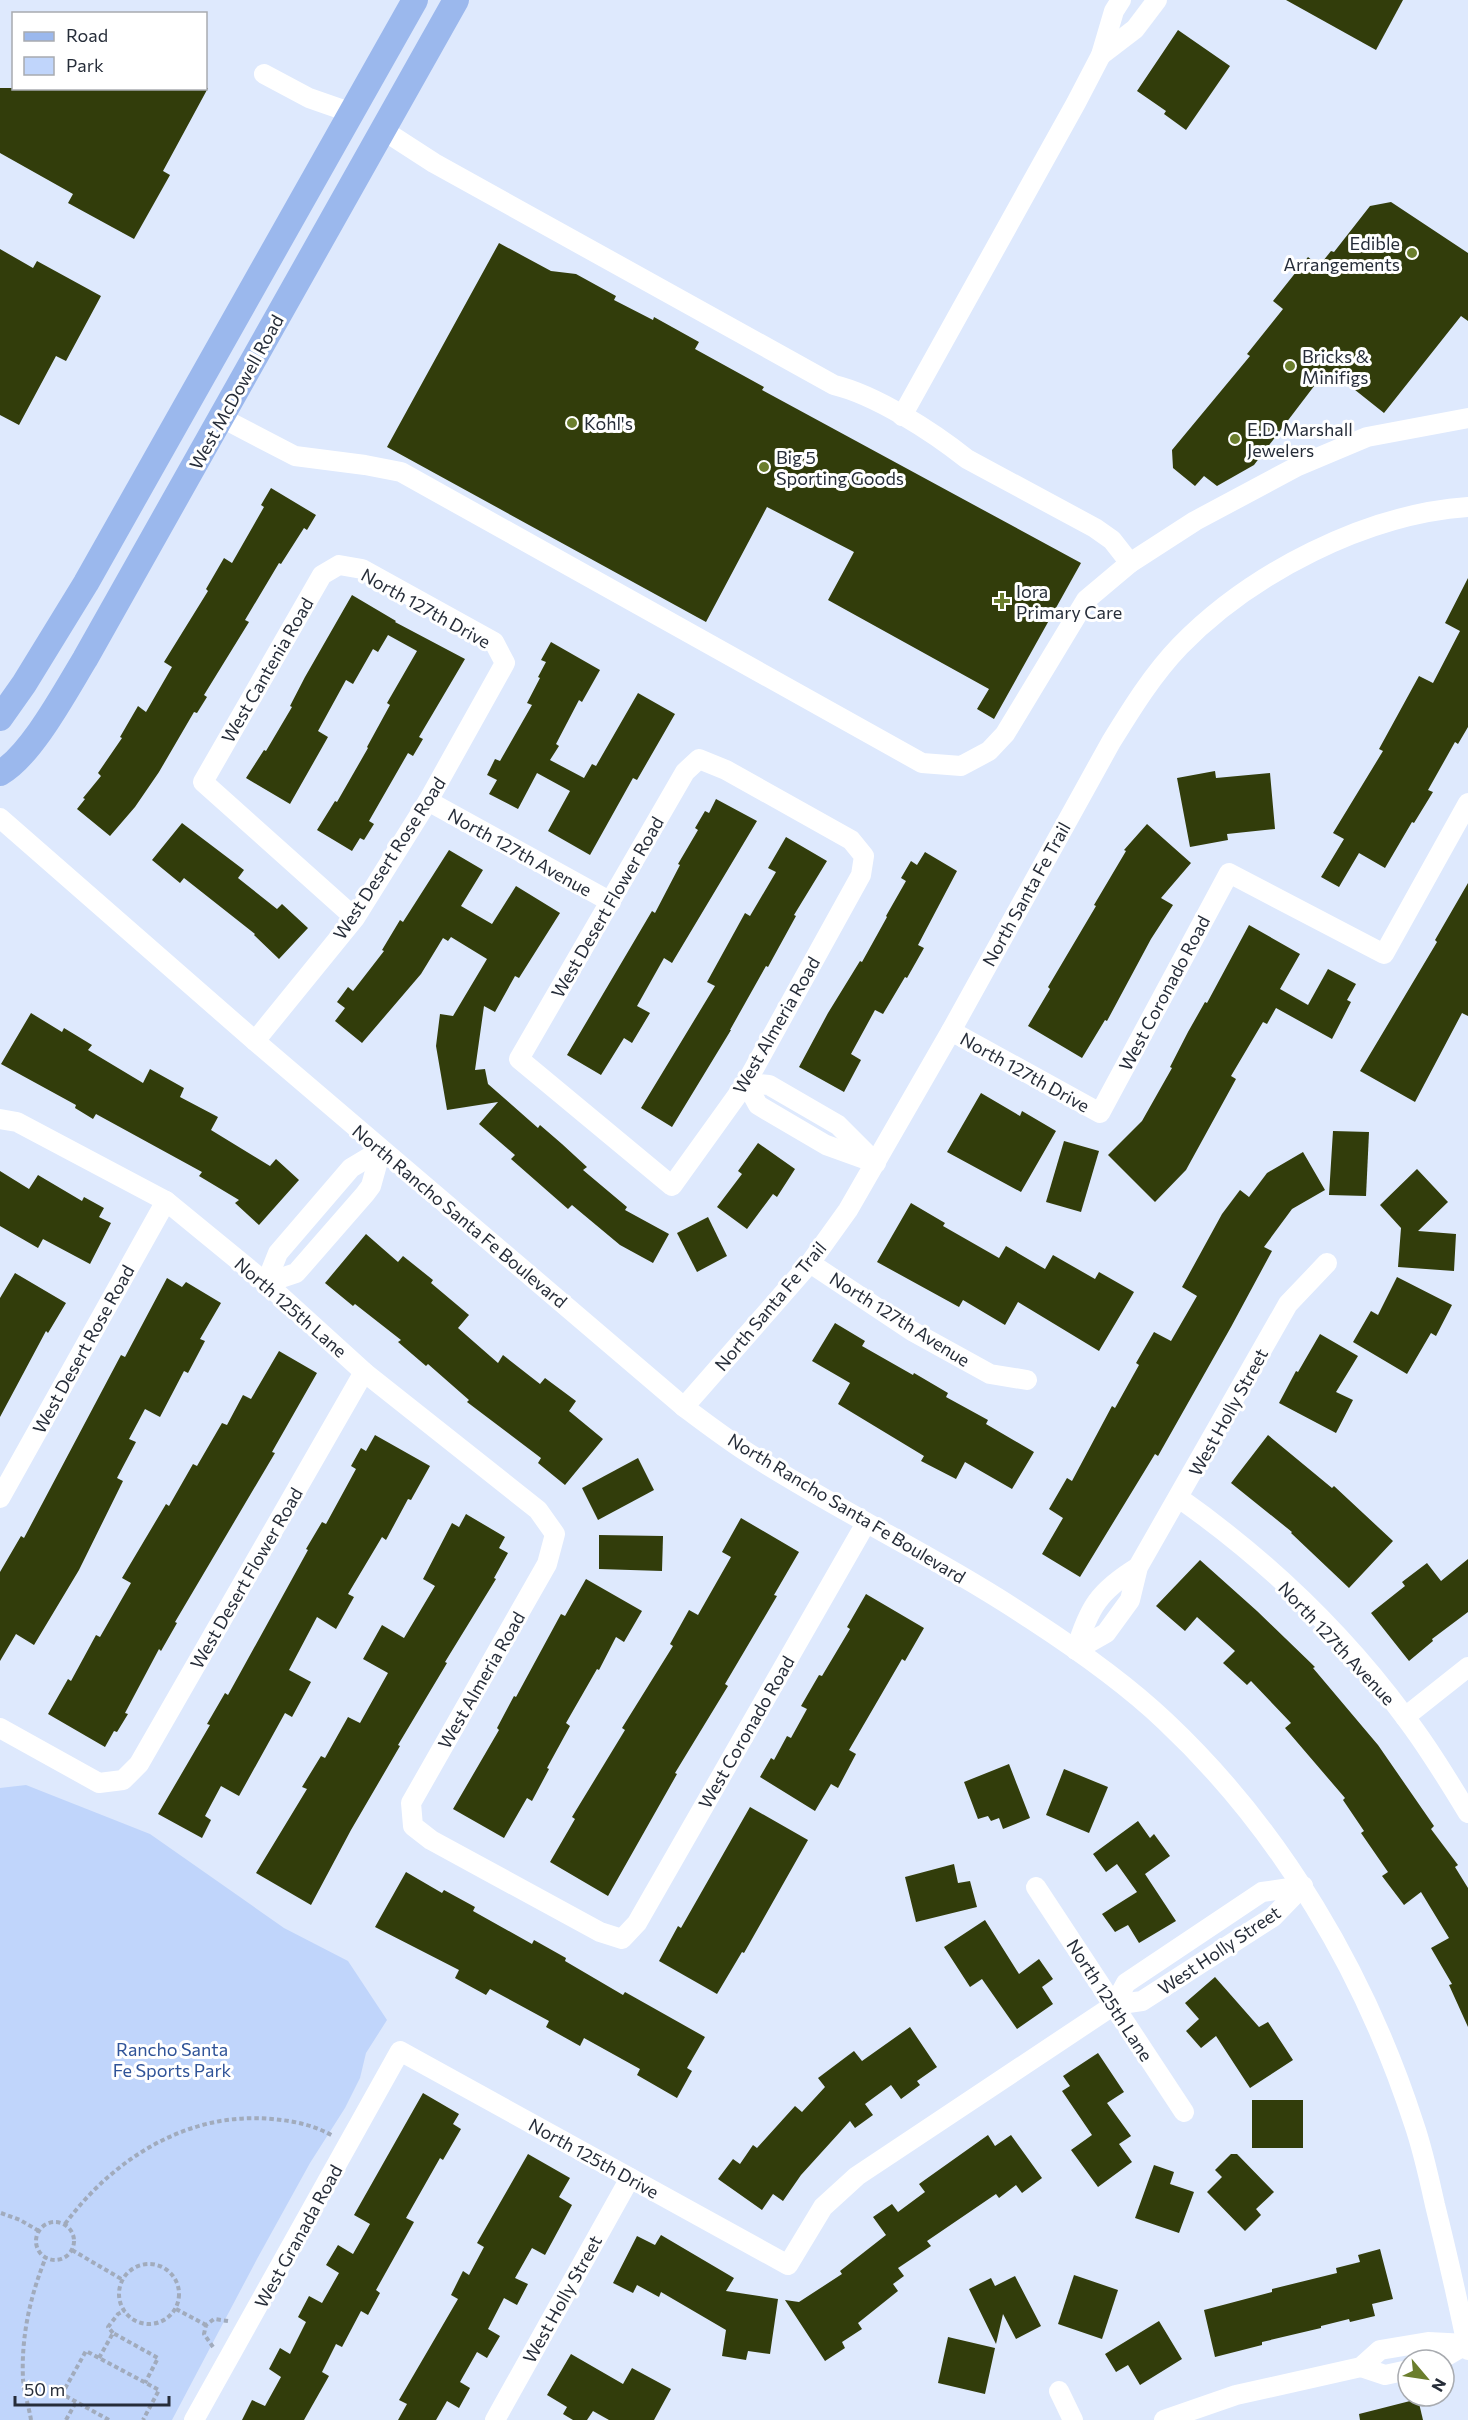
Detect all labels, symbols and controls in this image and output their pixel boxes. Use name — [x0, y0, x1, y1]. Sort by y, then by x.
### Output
legend — [12, 12, 207, 90]
text: Road — [66, 24, 108, 46]
text: Park — [66, 54, 104, 76]
place label: Edible Arrangements — [1283, 232, 1400, 275]
marker: Edible Arrangements — [1405, 246, 1419, 260]
street label: West McDowell Road — [184, 311, 288, 473]
place label: Bricks & Minifigs — [1302, 345, 1369, 388]
marker: Bricks & Minifigs — [1283, 359, 1297, 373]
place label: Kohl's — [584, 412, 633, 434]
marker: Kohl's — [565, 416, 579, 430]
place label: E.D. Marshall Jewelers — [1247, 418, 1353, 461]
marker: E.D. Marshall Jewelers — [1228, 432, 1242, 446]
place label: Big 5 Sporting Goods — [776, 446, 904, 489]
marker: Big 5 Sporting Goods — [757, 460, 771, 474]
street label: North 127th Drive — [358, 563, 494, 653]
place label: Iora Primary Care — [1016, 580, 1122, 623]
marker: Iora Primary Care — [993, 592, 1011, 610]
street label: West Cantenia Road — [216, 593, 318, 747]
street label: West Desert Rose Road — [328, 773, 450, 943]
street label: North 127th Avenue — [444, 803, 596, 901]
street label: West Desert Flower Road — [546, 812, 668, 1002]
street label: North Santa Fe Trail — [977, 818, 1075, 970]
street label: West Coronado Road — [1114, 912, 1214, 1074]
street label: West Almeria Road — [728, 953, 824, 1097]
street label: North 127th Drive — [957, 1027, 1093, 1117]
street label: North Rancho Santa Fe Boulevard — [348, 1120, 572, 1312]
street label: North Santa Fe Trail — [710, 1237, 830, 1375]
street label: North 125th Lane — [230, 1252, 352, 1362]
street label: West Desert Rose Road — [28, 1261, 138, 1437]
street label: North 127th Avenue — [826, 1267, 974, 1371]
street label: West Holly Street — [1184, 1344, 1272, 1480]
street label: North Rancho Santa Fe Boulevard — [724, 1428, 970, 1588]
street label: West Desert Flower Road — [185, 1483, 307, 1673]
street label: North 127th Avenue — [1274, 1577, 1400, 1709]
street label: West Almeria Road — [433, 1608, 529, 1752]
street label: West Coronado Road — [693, 1652, 799, 1812]
street label: West Holly Street — [1154, 1901, 1284, 1999]
street label: North 125th Lane — [1062, 1935, 1158, 2065]
park label: Rancho Santa Fe Sports Park — [113, 2038, 232, 2081]
street label: North 125th Drive — [525, 2113, 663, 2203]
street label: West Granada Road — [250, 2161, 346, 2311]
street label: West Holly Street — [518, 2231, 606, 2367]
north arrow — [1396, 2348, 1456, 2408]
scale bar — [15, 2369, 170, 2407]
text: N — [1428, 2376, 1451, 2395]
text: 50 m — [24, 2378, 65, 2400]

